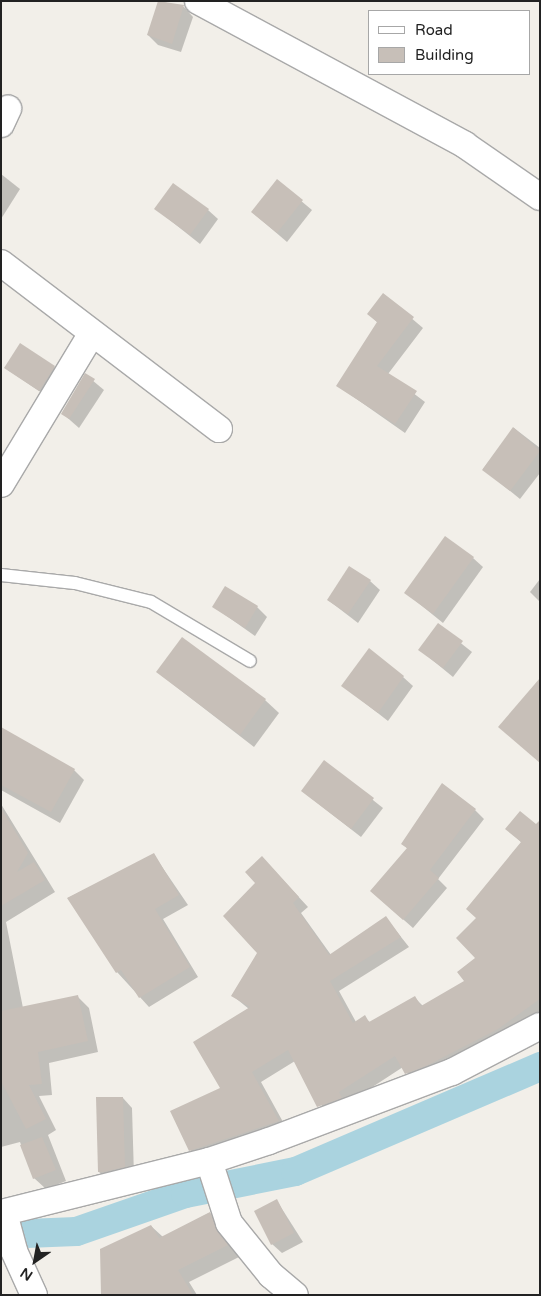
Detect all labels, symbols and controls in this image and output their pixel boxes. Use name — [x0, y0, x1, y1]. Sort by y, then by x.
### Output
legend — [368, 10, 531, 75]
text: Road — [415, 21, 453, 39]
text: Building — [415, 46, 474, 64]
north arrow — [10, 1236, 60, 1286]
text: N — [17, 1264, 36, 1284]

